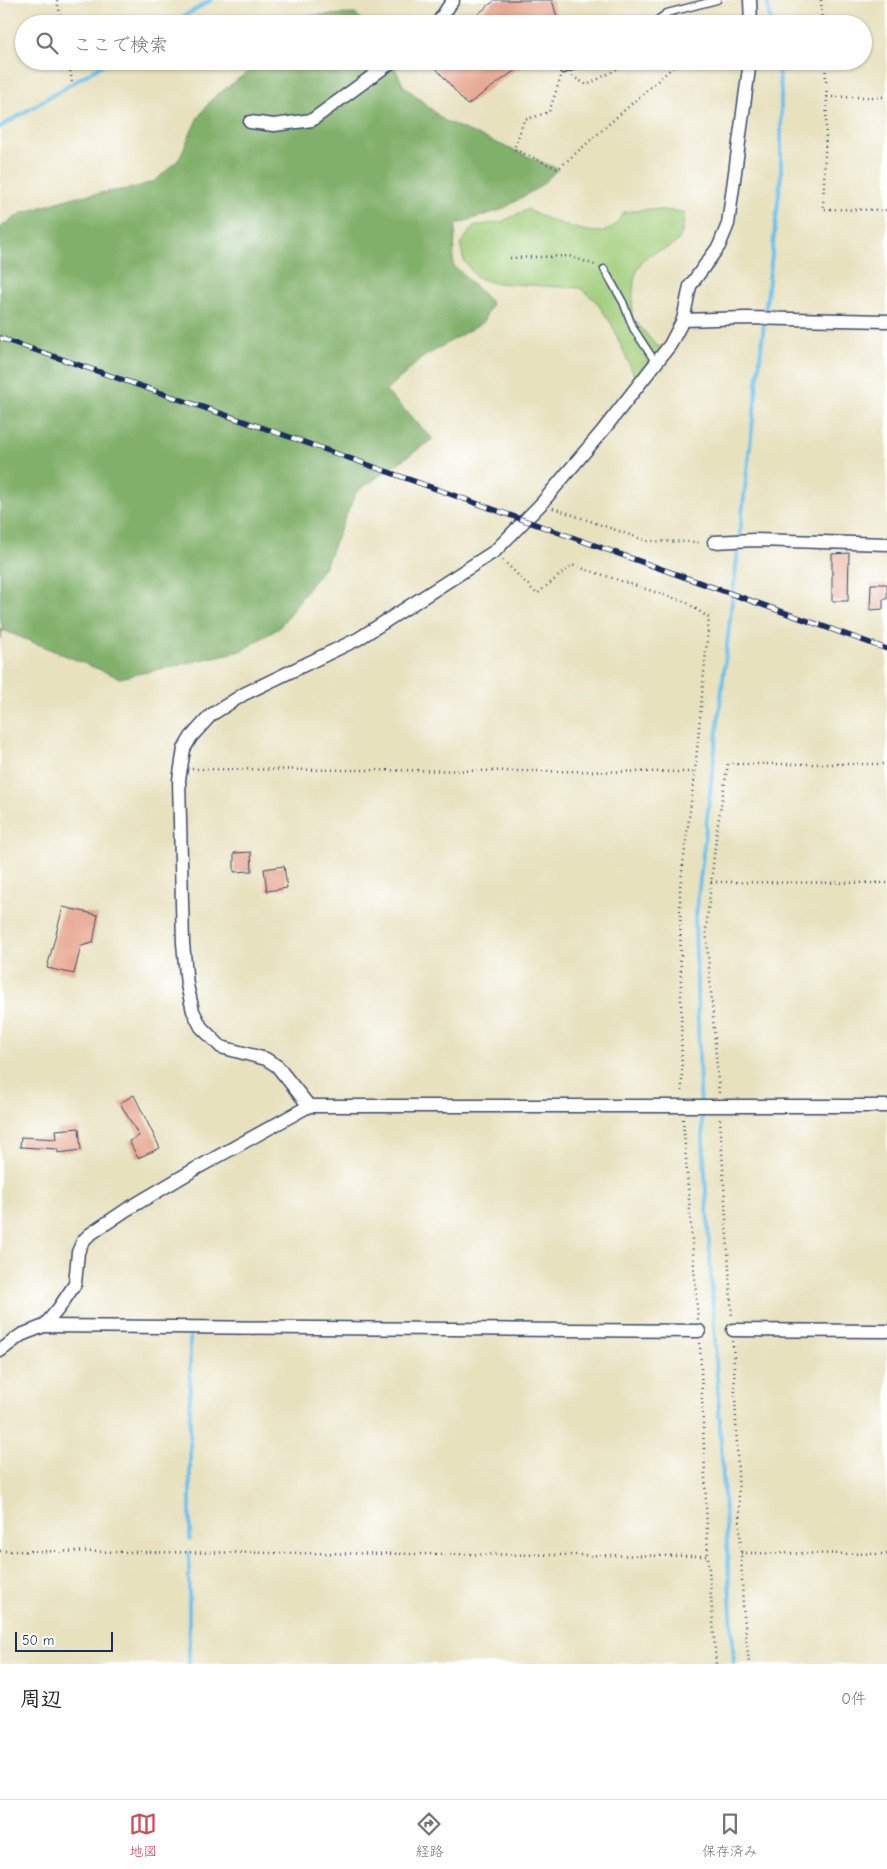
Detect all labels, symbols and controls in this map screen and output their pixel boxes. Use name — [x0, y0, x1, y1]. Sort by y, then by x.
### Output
search box — [15, 15, 872, 70]
icon: search — [33, 29, 61, 57]
text: ここで検索 — [73, 34, 168, 56]
scale bar — [15, 1629, 112, 1652]
text: 50 m — [22, 1632, 54, 1649]
text: 周辺 — [20, 1687, 62, 1711]
text: 0件 — [841, 1690, 867, 1708]
tab: 地図 — [129, 1810, 157, 1860]
tab: 経路 — [415, 1810, 443, 1860]
tab: 保存済み — [702, 1810, 758, 1860]

